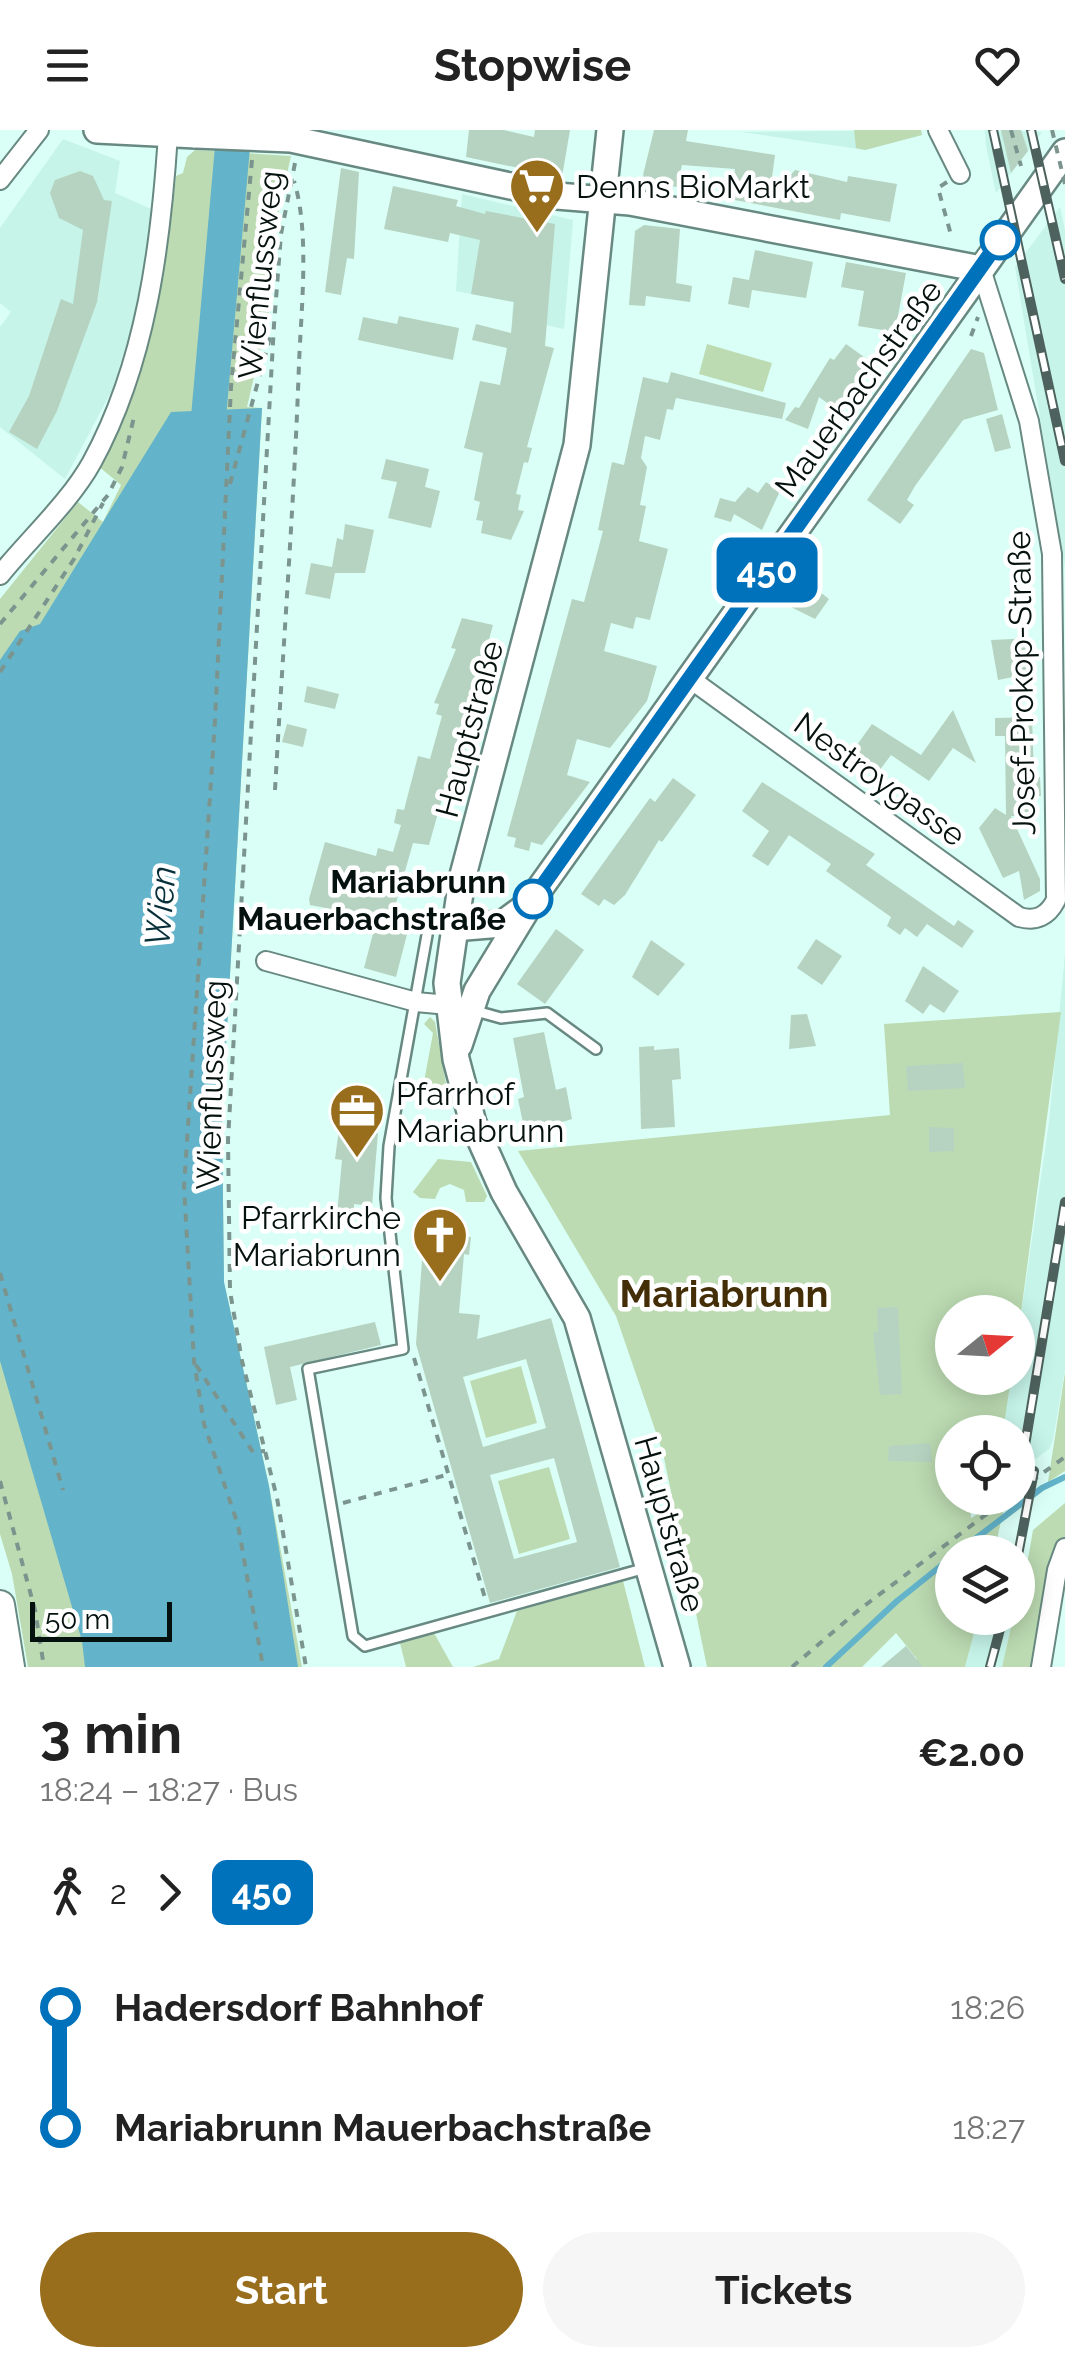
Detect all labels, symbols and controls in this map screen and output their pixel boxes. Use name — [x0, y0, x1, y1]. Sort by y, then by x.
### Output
icon: menu — [40, 38, 95, 93]
icon: heart — [970, 38, 1025, 93]
text: Stopwise — [434, 39, 631, 92]
supermarket icon: Denns BioMarkt — [507, 156, 567, 235]
place label: Denns BioMarkt — [576, 168, 810, 205]
street label: Wienflussweg — [231, 169, 289, 381]
unlabelled marker — [981, 221, 1019, 259]
street label: Mauerbachstraße — [767, 272, 949, 504]
street label: Josef-Prokop-Straße — [1000, 530, 1042, 836]
line badge: 450 — [710, 538, 824, 602]
text: 450 — [737, 550, 797, 591]
street label: Hauptstraße — [428, 637, 510, 821]
street label: Nestroygasse — [787, 705, 973, 853]
place label: Mariabrunn Mauerbachstraße — [237, 863, 506, 937]
water label: Wien — [136, 864, 184, 948]
marker: Mariabrunn Mauerbachstraße — [514, 880, 552, 918]
street label: Wienflussweg — [189, 979, 233, 1191]
place label: Pfarrhof Mariabrunn — [396, 1075, 564, 1149]
office icon: Pfarrhof Mariabrunn — [327, 1081, 387, 1160]
place label: Pfarrkirche Mariabrunn — [233, 1199, 401, 1273]
church icon: Pfarrkirche Mariabrunn — [410, 1205, 470, 1284]
district label: Mariabrunn — [620, 1271, 828, 1316]
north arrow — [935, 1295, 1035, 1395]
map controls — [935, 1295, 1035, 1635]
button: locate — [935, 1415, 1035, 1515]
street label: Hauptstraße — [627, 1432, 713, 1616]
button: layers — [935, 1535, 1035, 1635]
scale bar — [30, 1597, 172, 1642]
text: 50 m — [45, 1603, 110, 1636]
text: 3 min — [40, 1701, 182, 1766]
text: €2.00 — [918, 1730, 1025, 1775]
text: 18:24 – 18:27 · Bus — [40, 1771, 298, 1808]
icon: walk — [40, 1865, 95, 1920]
icon: forward — [142, 1865, 197, 1920]
text: 450 — [232, 1872, 293, 1913]
text: 2 — [110, 1874, 127, 1911]
text: Hadersdorf Bahnhof — [114, 1985, 483, 2030]
text: 18:26 — [950, 1989, 1025, 2026]
text: Mariabrunn Mauerbachstraße — [114, 2105, 651, 2150]
text: 18:27 — [953, 2109, 1025, 2146]
button: Start — [40, 2232, 523, 2347]
button: Tickets — [543, 2232, 1025, 2347]

